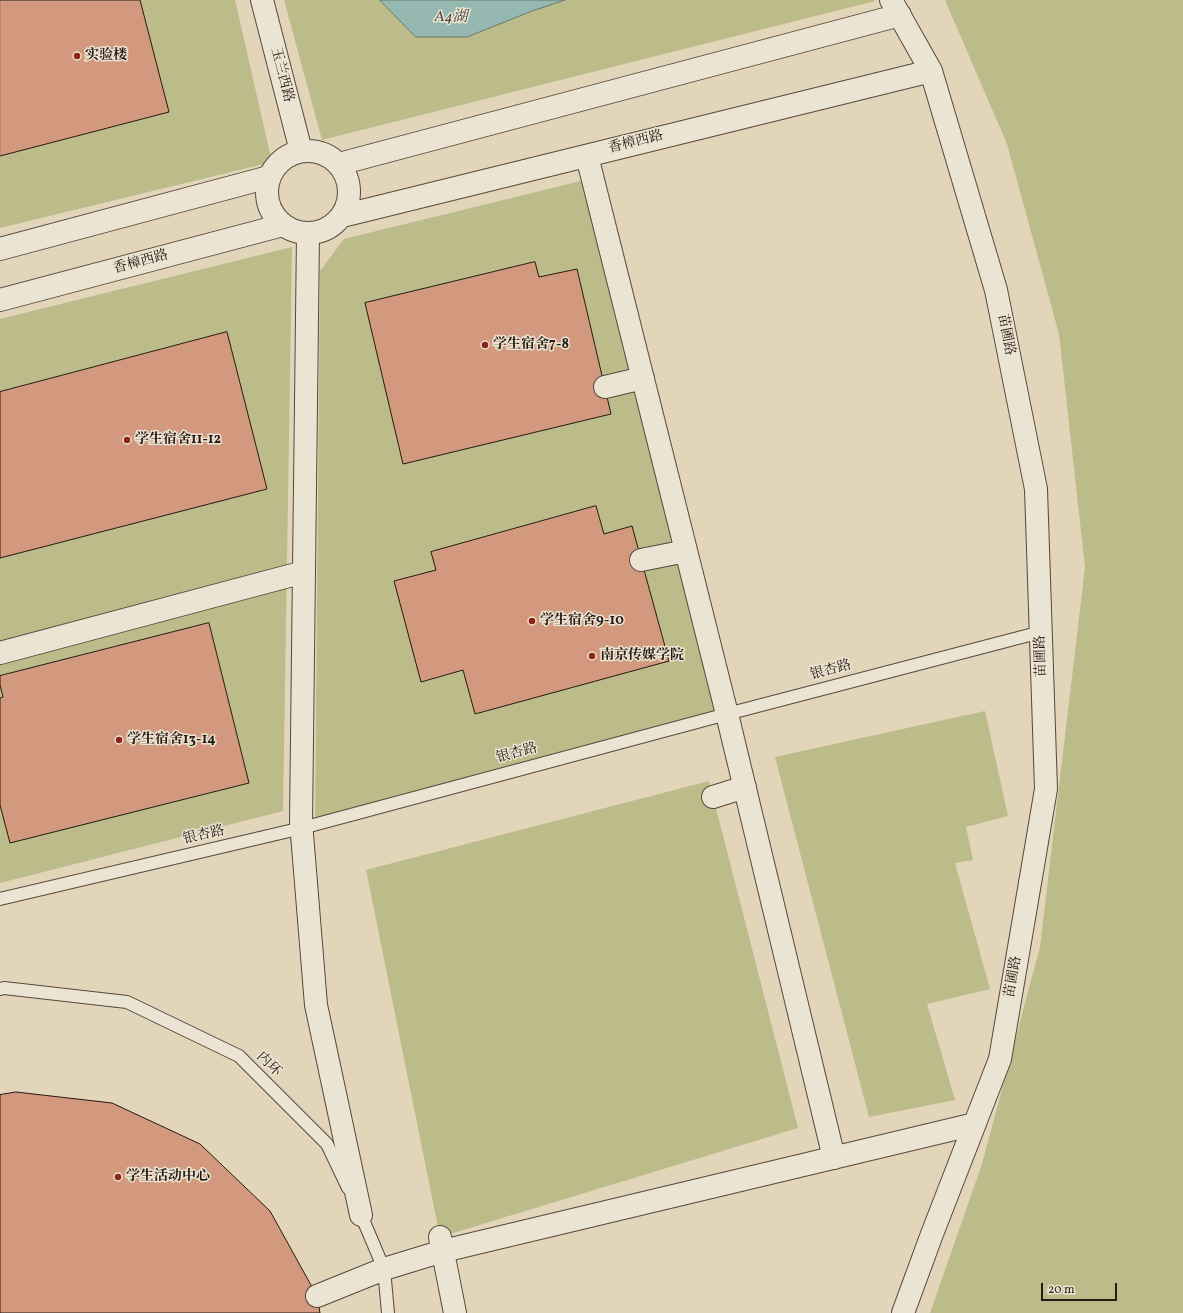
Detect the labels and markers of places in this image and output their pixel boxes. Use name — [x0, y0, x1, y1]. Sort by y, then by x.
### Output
place label: 实验楼 — [85, 48, 127, 64]
marker: 实验楼 — [72, 51, 82, 61]
place label: 学生宿舍7-8 — [493, 337, 569, 353]
marker: 学生宿舍7-8 — [480, 340, 490, 350]
place label: 学生宿舍11-12 — [135, 432, 221, 448]
marker: 学生宿舍11-12 — [122, 435, 132, 445]
place label: 学生宿舍9-10 — [540, 613, 624, 629]
marker: 学生宿舍9-10 — [527, 616, 537, 626]
place label: 南京传媒学院 — [600, 648, 684, 664]
marker: 南京传媒学院 — [587, 651, 597, 661]
place label: 学生宿舍13-14 — [127, 732, 216, 748]
marker: 学生宿舍13-14 — [114, 735, 124, 745]
place label: 学生活动中心 — [126, 1169, 210, 1185]
marker: 学生活动中心 — [113, 1172, 123, 1182]

